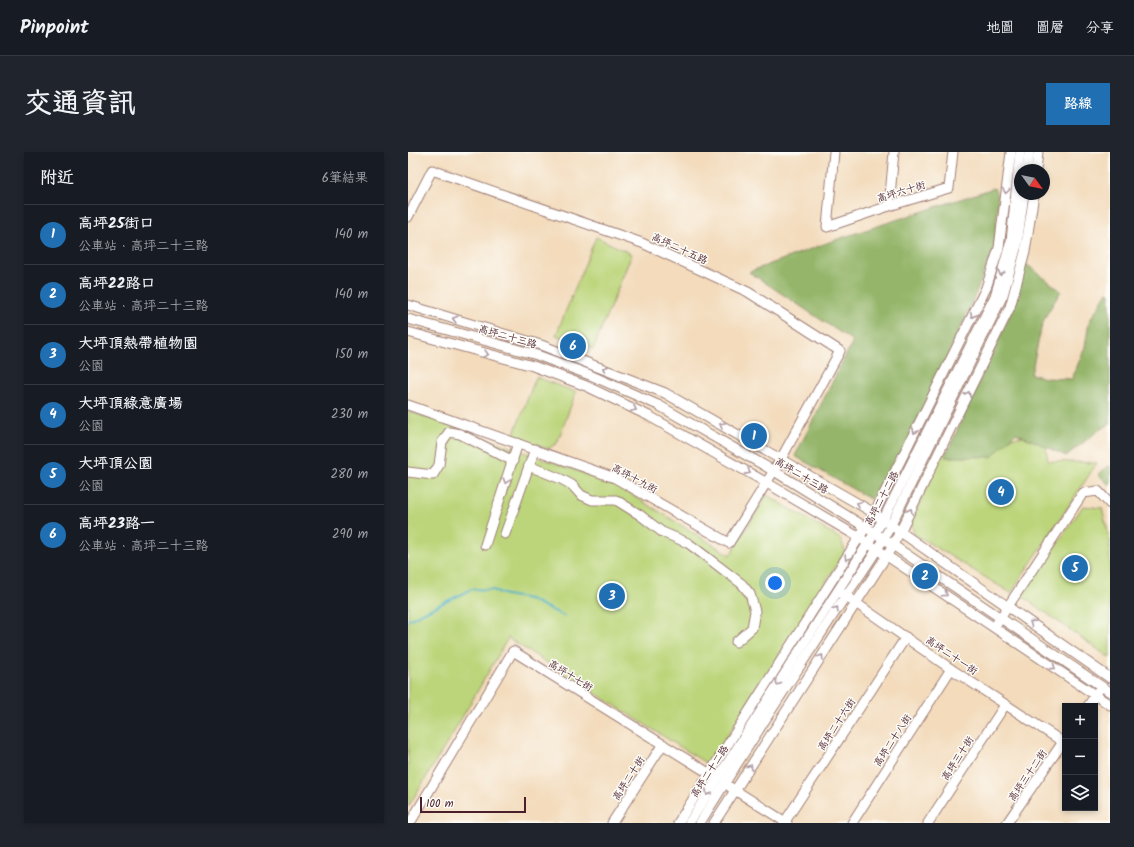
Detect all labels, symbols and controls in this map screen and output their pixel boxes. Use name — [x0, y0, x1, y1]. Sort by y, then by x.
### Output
text: Pinpoint — [20, 13, 89, 43]
text: 地圖 — [986, 17, 1014, 39]
text: 圖層 — [1036, 17, 1064, 39]
text: 分享 — [1086, 17, 1114, 39]
text: 交通資訊 — [24, 82, 136, 127]
button: 路線 — [1046, 83, 1110, 125]
north arrow — [1014, 164, 1050, 200]
text: 附近 — [40, 165, 74, 192]
text: 6筆結果 — [322, 168, 368, 189]
street label: 高坪六十街 — [875, 177, 928, 207]
one-way arrow — [1002, 188, 1011, 194]
text: 高坪25街口 — [78, 212, 154, 236]
text: 1 — [51, 224, 55, 245]
text: 140 m — [335, 224, 368, 245]
street label: 高坪二十五路 — [649, 229, 710, 269]
text: 公車站 · 高坪二十三路 — [78, 236, 209, 257]
one-way arrow — [997, 269, 1006, 276]
text: 高坪22路口 — [78, 272, 156, 296]
text: 2 — [49, 284, 57, 305]
text: 140 m — [335, 284, 368, 305]
text: 公車站 · 高坪二十三路 — [78, 296, 209, 317]
one-way arrow — [970, 311, 978, 318]
one-way arrow — [452, 315, 459, 324]
street label: 高坪二十三路 — [477, 321, 539, 353]
pin: 6 — [560, 331, 586, 361]
text: 大坪頂熱帶植物園 — [78, 332, 198, 356]
text: 3 — [49, 344, 57, 365]
text: 150 m — [335, 344, 368, 365]
one-way arrow — [483, 349, 489, 357]
text: 公園 — [78, 356, 104, 377]
one-way arrow — [601, 366, 608, 374]
one-way arrow — [963, 391, 971, 399]
text: 大坪頂綠意廣場 — [78, 392, 183, 416]
text: 4 — [49, 404, 57, 425]
text: 230 m — [331, 404, 368, 425]
one-way arrow — [629, 404, 637, 412]
text: 公園 — [78, 416, 104, 437]
pin: 1 — [741, 421, 767, 451]
one-way arrow — [719, 423, 726, 430]
one-way arrow — [912, 427, 920, 435]
text: 大坪頂公園 — [78, 452, 153, 476]
street label: 高坪二十三路 — [772, 454, 831, 498]
street label: 高坪十九街 — [609, 460, 660, 498]
text: 5 — [50, 464, 56, 485]
text: 280 m — [331, 464, 368, 485]
one-way arrow — [743, 467, 751, 474]
street label: 高坪二十二路 — [861, 468, 903, 529]
text: 公園 — [78, 476, 104, 497]
one-way arrow — [502, 477, 511, 484]
pin: 4 — [988, 477, 1014, 507]
one-way arrow — [855, 502, 863, 509]
one-way arrow — [905, 508, 913, 515]
text: 高坪23路一 — [78, 512, 155, 536]
text: 6 — [49, 524, 57, 545]
text: 290 m — [332, 524, 368, 545]
text: 公車站 · 高坪二十三路 — [78, 536, 209, 557]
pin: 5 — [1062, 553, 1088, 583]
one-way arrow — [844, 554, 852, 561]
pin: 2 — [912, 561, 938, 591]
your location — [765, 573, 785, 593]
pin: 3 — [599, 581, 625, 611]
one-way arrow — [941, 589, 948, 597]
one-way arrow — [831, 606, 839, 613]
one-way arrow — [1030, 621, 1037, 628]
street label: 高坪二十一街 — [922, 632, 981, 679]
one-way arrow — [816, 654, 823, 661]
street label: 高坪十七街 — [545, 656, 596, 696]
one-way arrow — [1049, 662, 1056, 670]
one-way arrow — [775, 679, 783, 686]
street label: 高坪二十六街 — [814, 695, 860, 754]
map controls — [1062, 703, 1098, 811]
button: + — [1062, 703, 1098, 739]
street label: 高坪二十八街 — [870, 711, 916, 770]
street label: 高坪三十街 — [938, 733, 978, 784]
button: − — [1062, 739, 1098, 775]
street label: 高坪二十二路 — [687, 742, 733, 801]
street label: 高坪三十二街 — [1004, 746, 1051, 805]
street label: 高坪二十街 — [609, 753, 649, 804]
one-way arrow — [746, 764, 753, 771]
button: layers — [1062, 775, 1098, 811]
one-way arrow — [705, 789, 712, 796]
scale bar — [420, 795, 526, 814]
text: 100 m — [426, 795, 454, 813]

